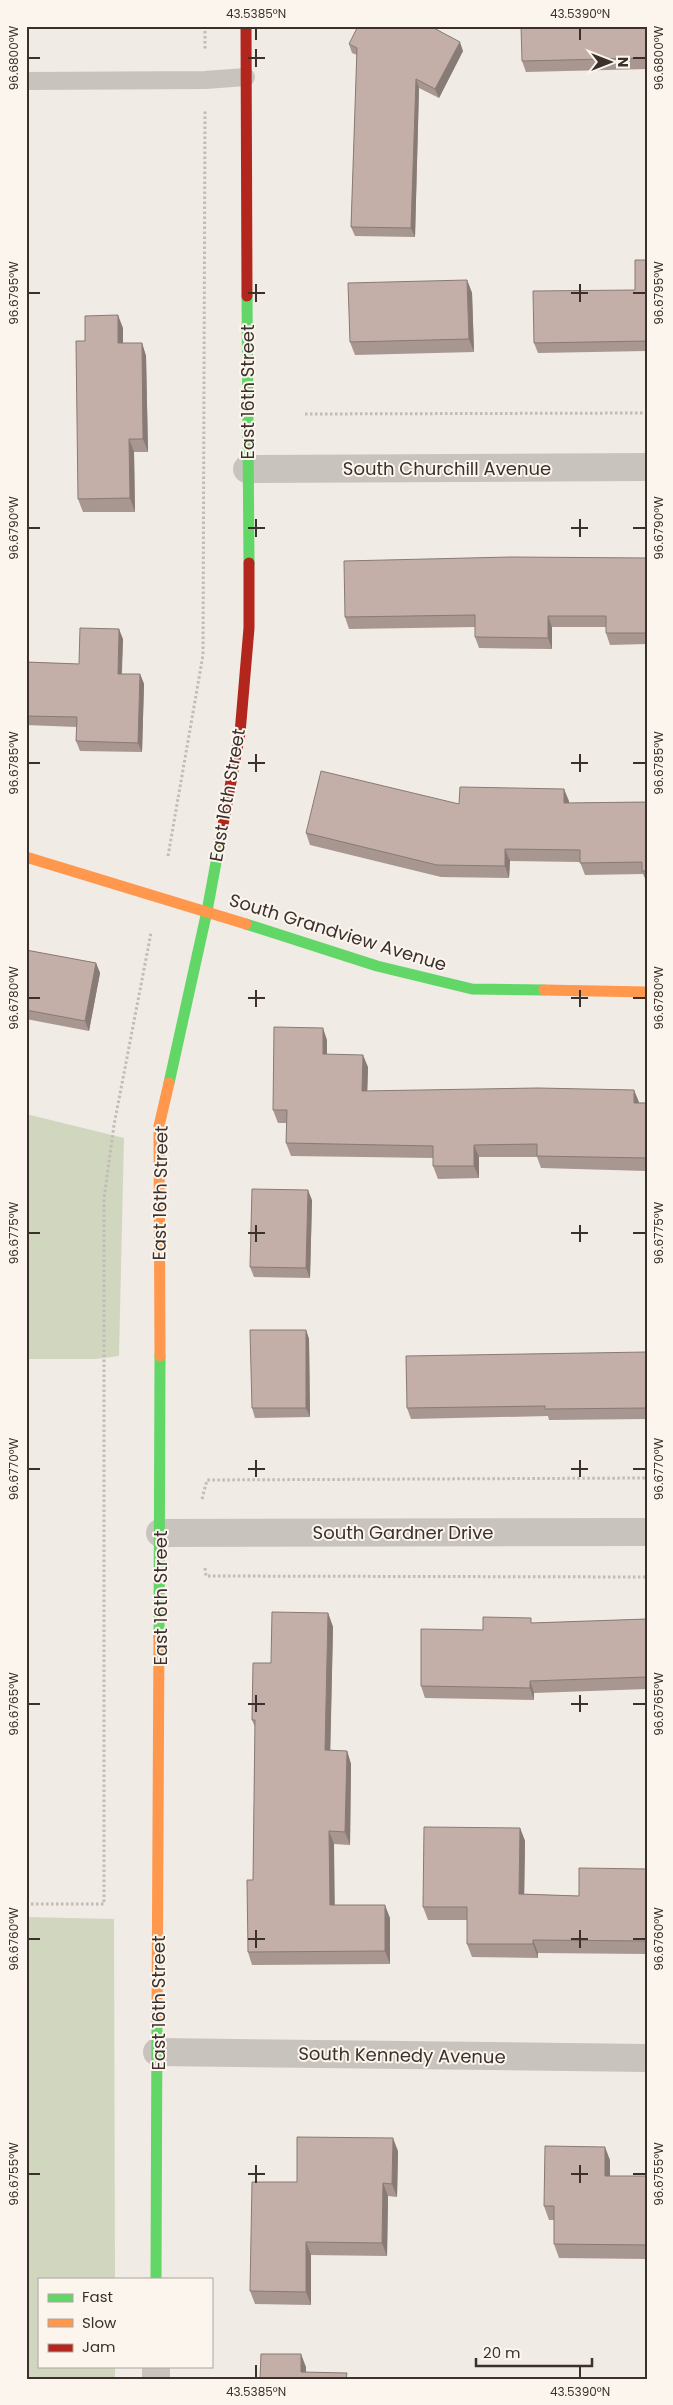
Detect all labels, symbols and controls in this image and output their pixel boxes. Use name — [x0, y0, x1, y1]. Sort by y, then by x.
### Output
text: 43.5385°N — [226, 5, 286, 22]
text: 43.5390°N — [550, 5, 610, 22]
text: 96.6800°W — [5, 25, 22, 90]
text: 96.6800°W — [650, 25, 667, 90]
north arrow — [586, 38, 636, 88]
text: N — [613, 57, 633, 67]
text: 96.6795°W — [5, 261, 22, 325]
text: 96.6795°W — [650, 261, 667, 325]
street label: East 16th Street — [235, 325, 260, 459]
street label: South Churchill Avenue — [343, 456, 551, 481]
text: 96.6790°W — [5, 496, 22, 560]
text: 96.6790°W — [650, 496, 667, 560]
street label: East 16th Street — [203, 726, 251, 864]
text: 96.6785°W — [5, 731, 22, 795]
text: 96.6785°W — [650, 731, 667, 795]
street label: South Grandview Avenue — [226, 887, 450, 977]
text: 96.6780°W — [5, 966, 22, 1030]
text: 96.6780°W — [650, 966, 667, 1030]
street label: East 16th Street — [146, 1125, 174, 1261]
text: 96.6775°W — [5, 1201, 22, 1264]
text: 96.6775°W — [650, 1201, 667, 1264]
text: 96.6770°W — [5, 1437, 22, 1500]
text: 96.6770°W — [650, 1437, 667, 1500]
street label: South Gardner Drive — [313, 1520, 493, 1545]
street label: East 16th Street — [148, 1531, 173, 1665]
text: 96.6765°W — [5, 1672, 22, 1736]
text: 96.6765°W — [650, 1672, 667, 1736]
text: 96.6760°W — [5, 1907, 22, 1971]
text: 96.6760°W — [650, 1907, 667, 1971]
street label: East 16th Street — [146, 1936, 171, 2070]
street label: South Kennedy Avenue — [298, 2041, 506, 2069]
text: 96.6755°W — [5, 2142, 22, 2206]
text: 96.6755°W — [650, 2142, 667, 2206]
legend — [38, 2278, 212, 2368]
text: Fast — [82, 2286, 113, 2307]
text: Slow — [82, 2312, 117, 2333]
scale bar — [476, 2335, 592, 2367]
text: Jam — [82, 2336, 116, 2357]
text: 20 m — [483, 2342, 521, 2363]
text: 43.5385°N — [226, 2383, 286, 2400]
text: 43.5390°N — [550, 2383, 610, 2400]

